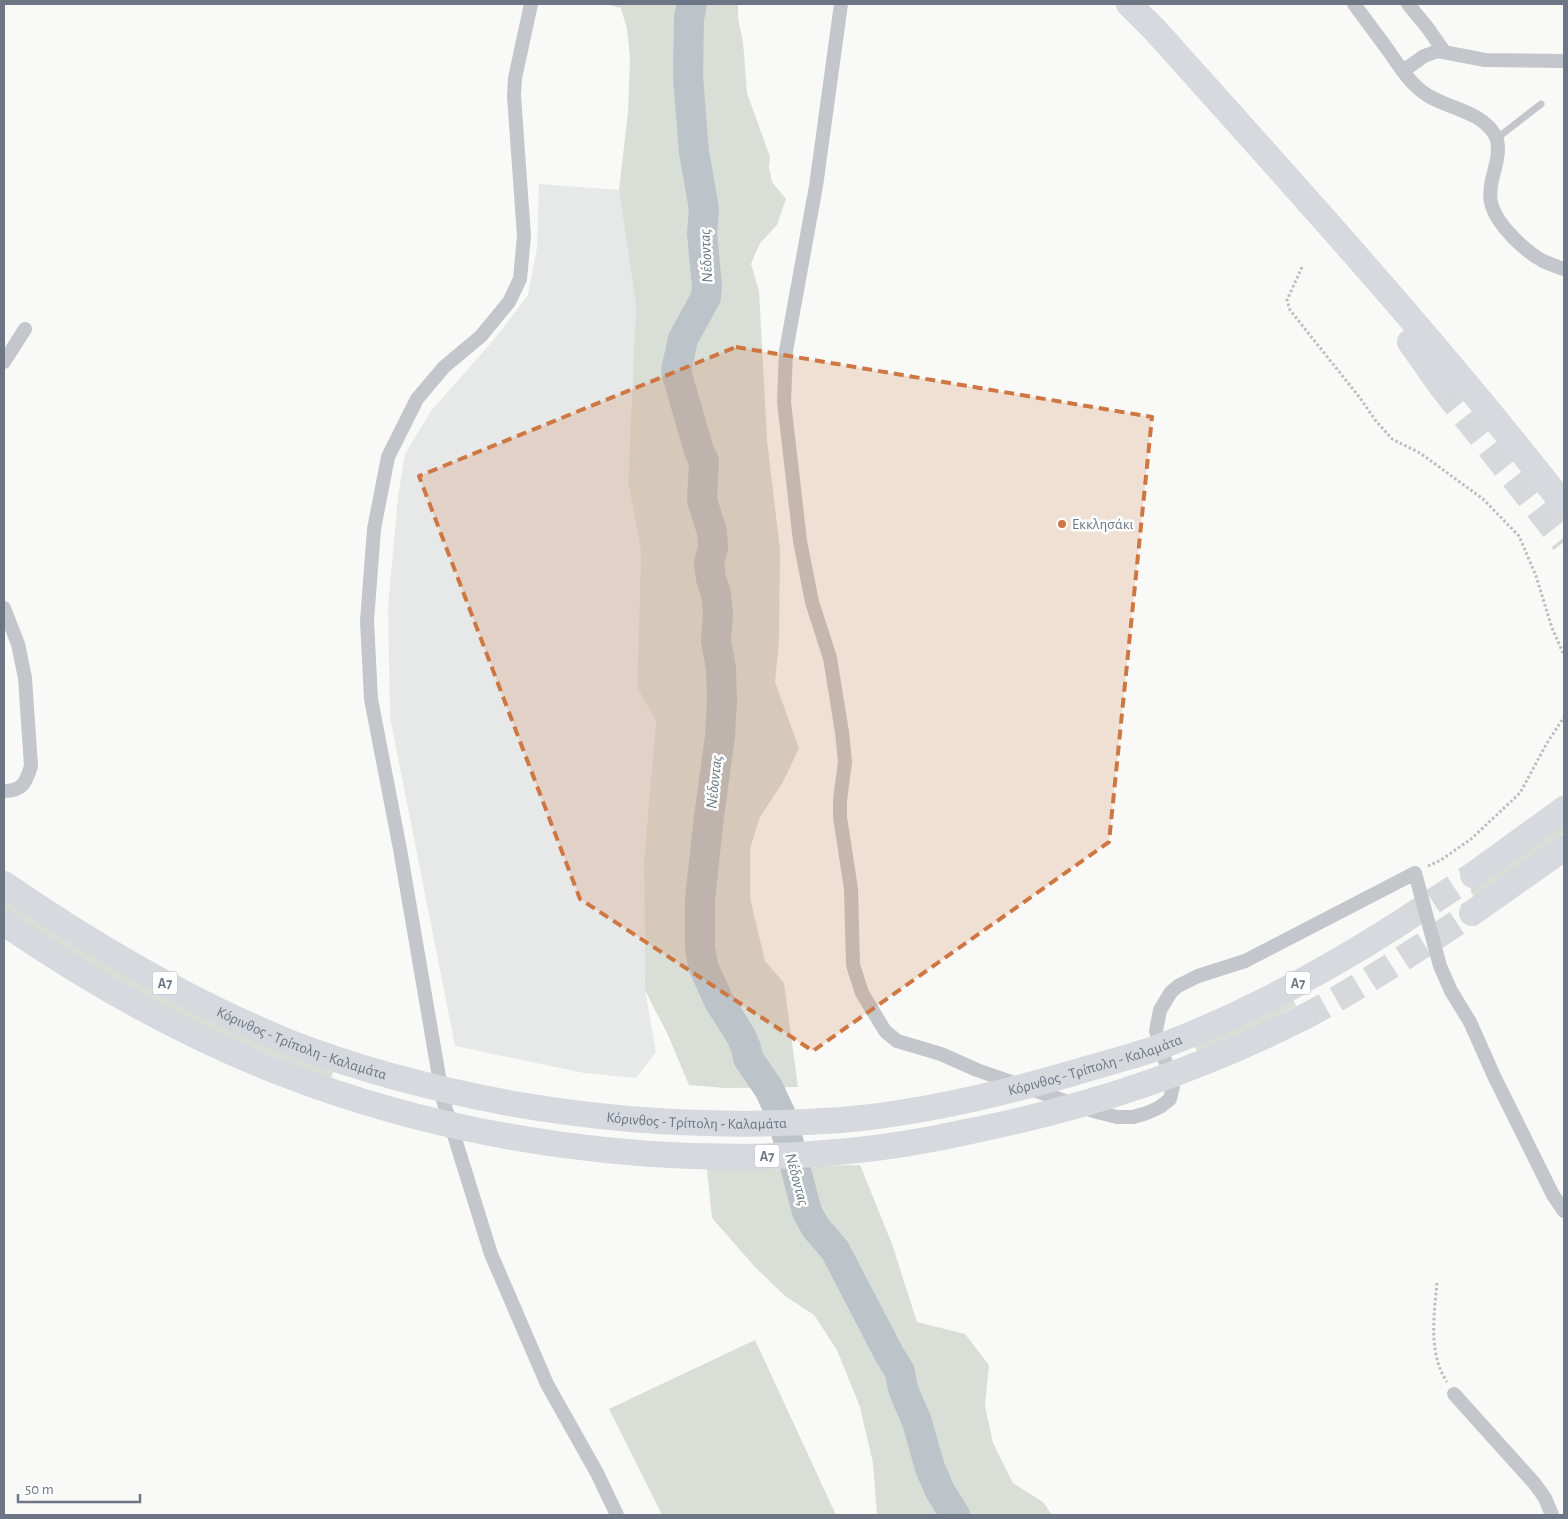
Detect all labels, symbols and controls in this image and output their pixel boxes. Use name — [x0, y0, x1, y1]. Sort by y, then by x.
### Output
water label: Νέδoντας — [697, 228, 716, 283]
place label: Εκκλησάκι — [1072, 517, 1133, 532]
marker: Εκκλησάκι — [1056, 518, 1068, 530]
water label: Νέδoντας — [703, 754, 726, 810]
road number: Α7 — [152, 971, 178, 994]
road number: Α7 — [1286, 971, 1310, 994]
street label: Κόρινθος - Τρίπολη - Καλαμάτα — [214, 1004, 389, 1082]
street label: Κόρινθος - Τρίπολη - Καλαμάτα — [1007, 1032, 1185, 1098]
street label: Κόρινθος - Τρίπολη - Καλαμάτα — [606, 1110, 787, 1132]
road number: Α7 — [754, 1144, 780, 1168]
water label: Νέδoντας — [781, 1151, 812, 1208]
scale bar — [18, 1472, 140, 1504]
text: 50 m — [25, 1482, 54, 1497]

